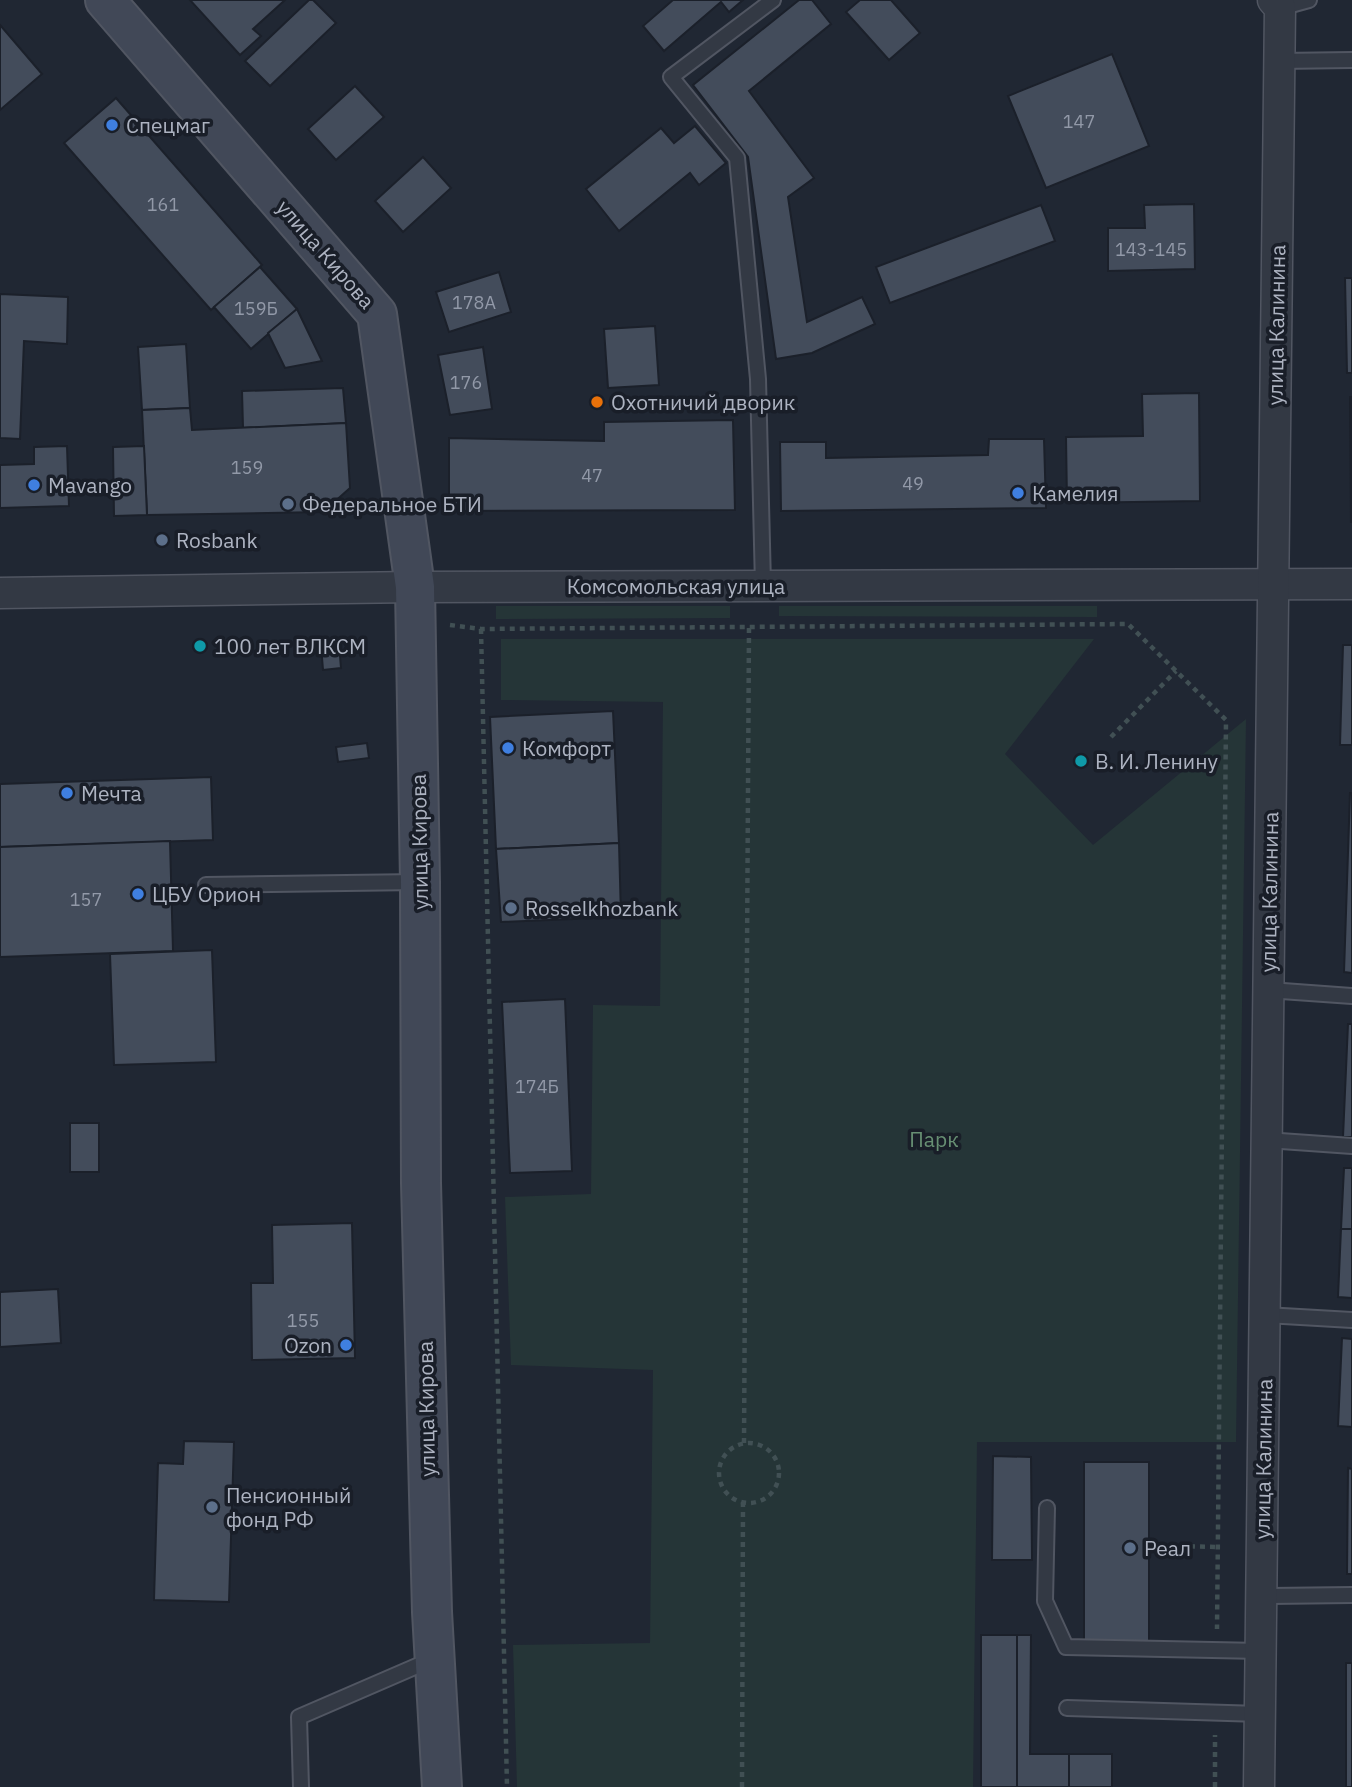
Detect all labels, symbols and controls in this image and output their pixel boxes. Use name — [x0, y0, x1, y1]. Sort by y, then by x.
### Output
house number: 147 — [1063, 110, 1095, 133]
place label: Спецмаг — [126, 111, 210, 139]
marker: Спецмаг — [104, 117, 120, 133]
house number: 161 — [147, 193, 179, 216]
street label: улица Кирова — [271, 194, 381, 314]
house number: 143-145 — [1115, 238, 1187, 261]
street label: улица Калинина — [1261, 244, 1291, 406]
house number: 178А — [452, 291, 496, 314]
house number: 159Б — [234, 297, 278, 320]
house number: 176 — [450, 371, 482, 394]
place label: Охотничий дворик — [611, 388, 795, 416]
marker: Охотничий дворик — [589, 394, 605, 410]
house number: 159 — [231, 456, 263, 479]
house number: 47 — [581, 464, 603, 487]
place label: Mavango — [48, 471, 132, 499]
house number: 49 — [902, 472, 924, 495]
marker: Mavango — [26, 477, 42, 493]
place label: Камелия — [1032, 479, 1119, 507]
marker: Камелия — [1010, 485, 1026, 501]
place label: Федеральное БТИ — [302, 490, 482, 518]
marker: Федеральное БТИ — [280, 496, 296, 512]
place label: Rosbank — [176, 526, 258, 554]
marker: Rosbank — [154, 532, 170, 548]
street label: Комсомольская улица — [567, 572, 785, 600]
place label: 100 лет ВЛКСМ — [214, 632, 366, 660]
marker: 100 лет ВЛКСМ — [192, 638, 208, 654]
place label: Комфорт — [522, 734, 611, 762]
marker: Комфорт — [500, 740, 516, 756]
place label: В. И. Ленину — [1095, 747, 1219, 775]
marker: В. И. Ленину — [1073, 753, 1089, 769]
street label: улица Кирова — [404, 774, 434, 910]
place label: Мечта — [81, 779, 142, 807]
marker: Мечта — [59, 785, 75, 801]
street label: улица Калинина — [1254, 811, 1284, 973]
place label: ЦБУ Орион — [152, 880, 261, 908]
marker: ЦБУ Орион — [130, 886, 146, 902]
house number: 157 — [70, 888, 102, 911]
place label: Rosselkhozbank — [525, 894, 678, 922]
marker: Rosselkhozbank — [503, 900, 519, 916]
house number: 174Б — [515, 1075, 559, 1098]
park label: Парк — [909, 1125, 959, 1153]
house number: 155 — [287, 1309, 319, 1332]
place label: Ozon — [284, 1331, 332, 1359]
marker: Ozon — [338, 1337, 354, 1353]
street label: улица Кирова — [411, 1341, 441, 1477]
street label: улица Калинина — [1248, 1378, 1278, 1540]
place label: Пенсионный фонд РФ — [226, 1481, 351, 1533]
marker: Пенсионный фонд РФ — [204, 1499, 220, 1515]
place label: Реал — [1144, 1534, 1191, 1562]
marker: Реал — [1122, 1540, 1138, 1556]

